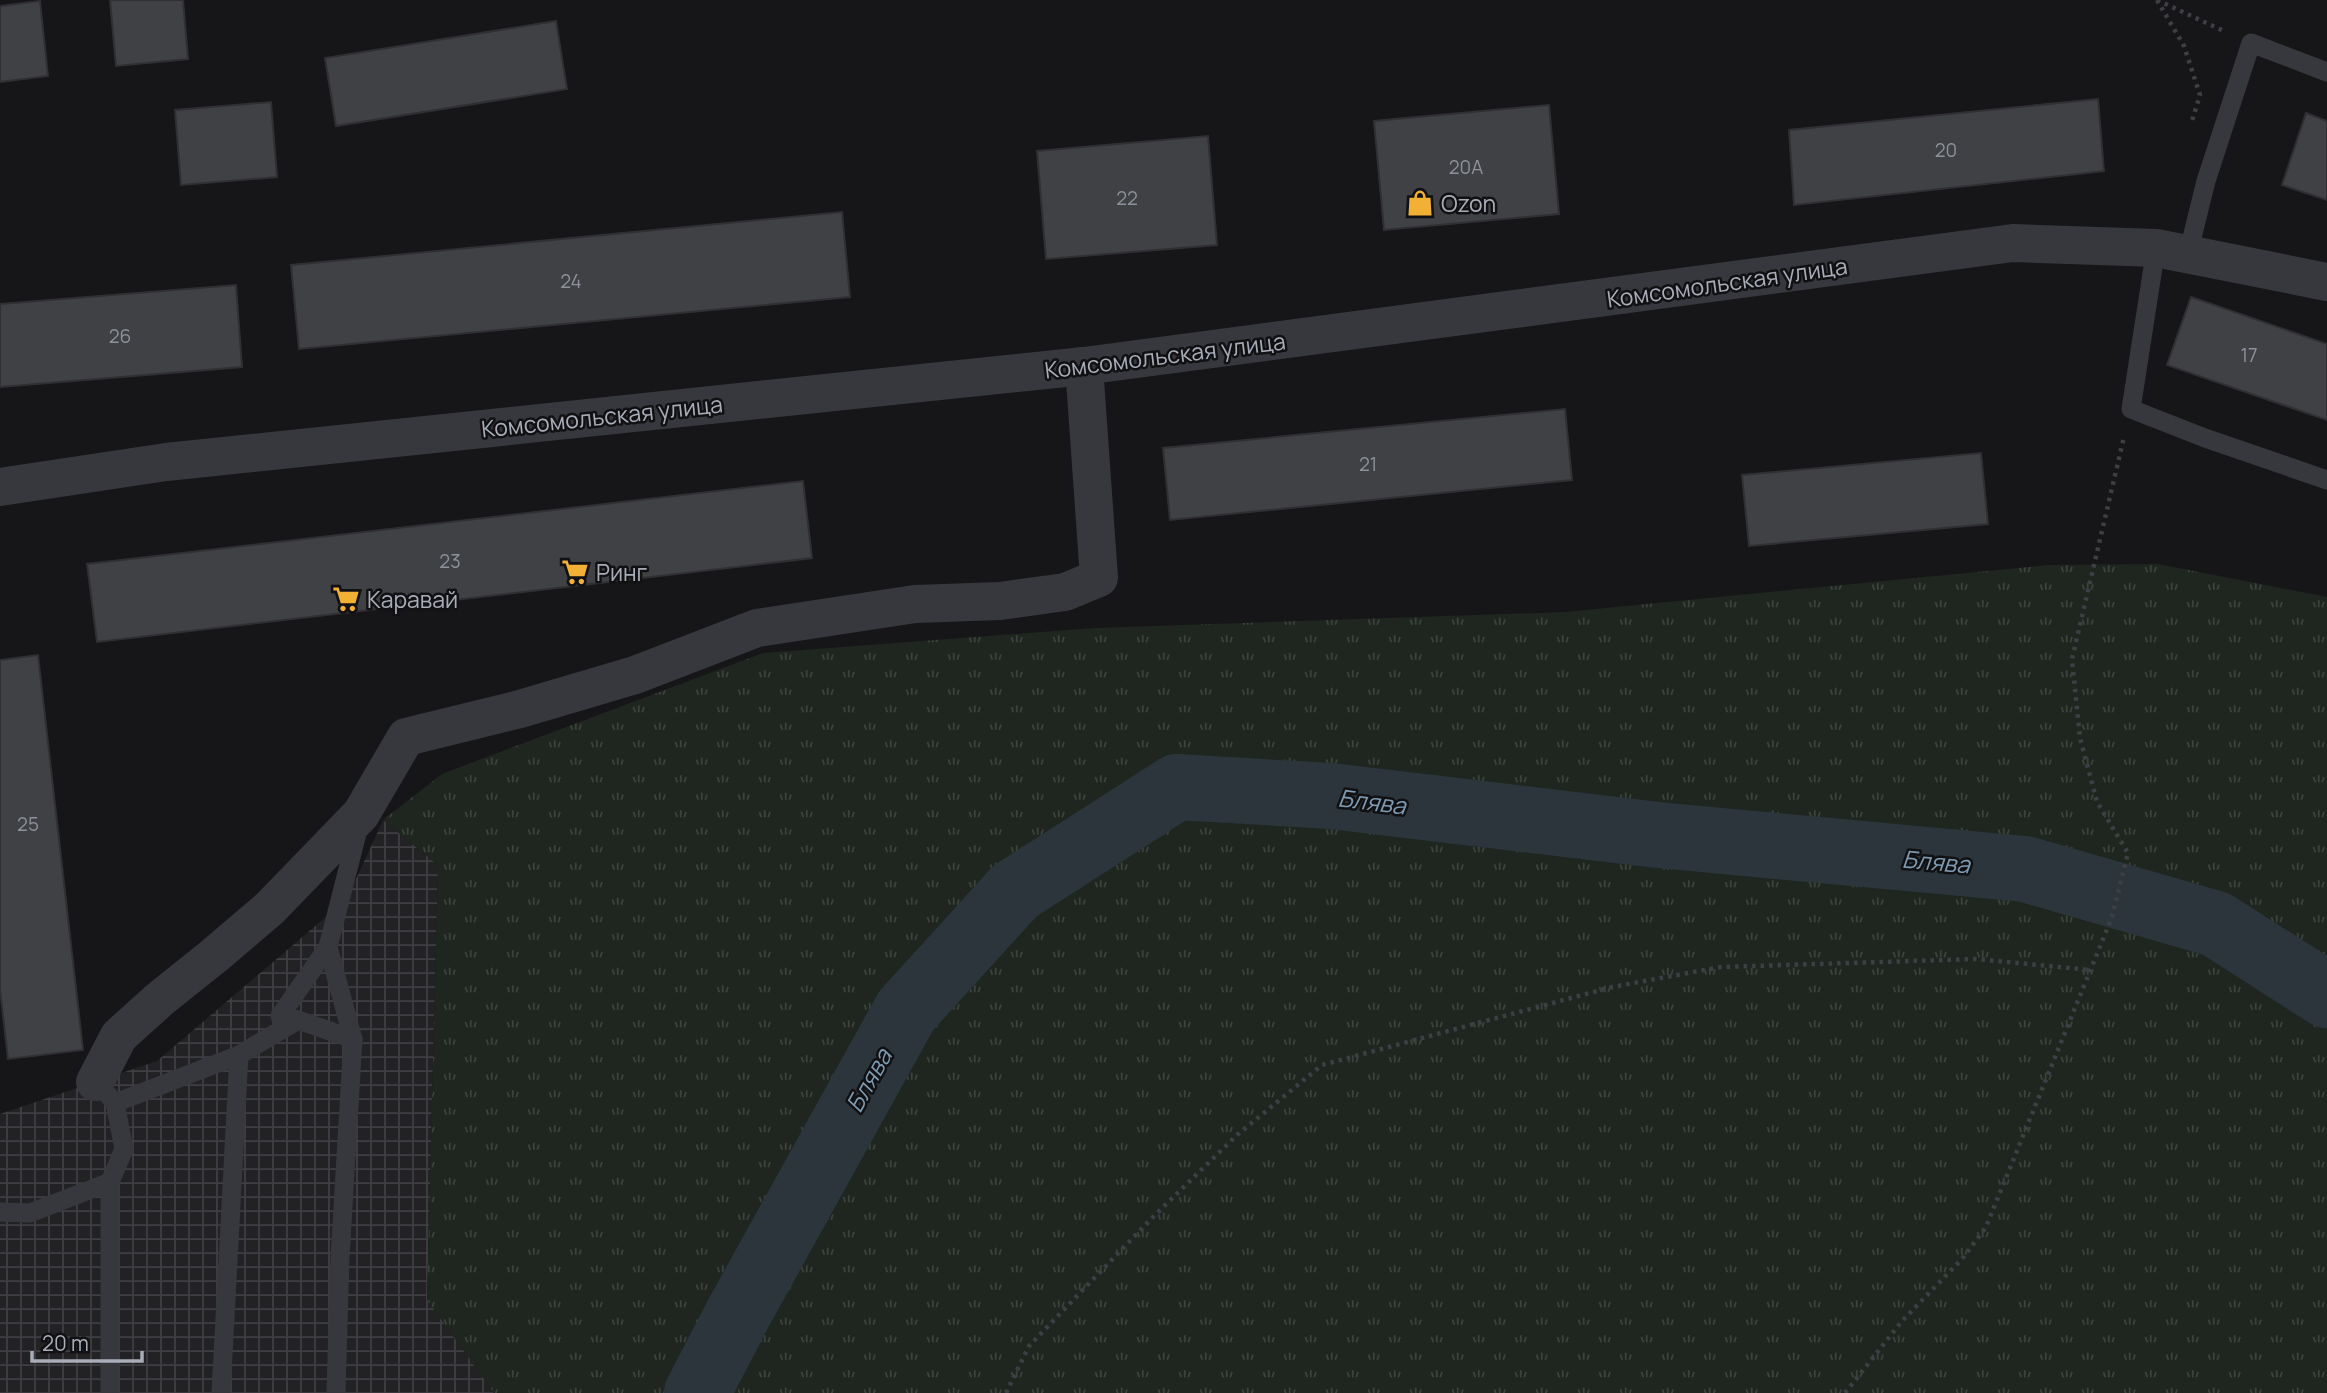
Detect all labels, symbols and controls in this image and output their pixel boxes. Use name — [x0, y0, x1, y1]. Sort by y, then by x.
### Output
house number: 20 — [1935, 137, 1957, 163]
house number: 20А — [1449, 154, 1483, 180]
house number: 22 — [1116, 185, 1138, 211]
place label: Ozon — [1441, 187, 1496, 219]
shop icon: Ozon — [1405, 188, 1435, 218]
street label: Комсомольская улица — [1605, 249, 1849, 315]
house number: 24 — [560, 268, 582, 294]
house number: 26 — [109, 323, 131, 349]
street label: Комсомольская улица — [1043, 324, 1287, 386]
house number: 17 — [2241, 342, 2257, 368]
street label: Комсомольская улица — [480, 387, 724, 445]
house number: 21 — [1359, 451, 1377, 477]
house number: 23 — [439, 548, 461, 574]
place label: Ринг — [596, 556, 648, 588]
supermarket icon: Ринг — [560, 557, 590, 587]
place label: Каравай — [367, 583, 458, 615]
supermarket icon: Каравай — [331, 584, 361, 614]
water label: Блява — [1336, 780, 1409, 822]
house number: 25 — [17, 811, 39, 837]
water label: Блява — [1901, 842, 1973, 881]
water label: Блява — [837, 1041, 900, 1118]
scale bar — [32, 1320, 142, 1364]
text: 20 m — [42, 1329, 89, 1357]

